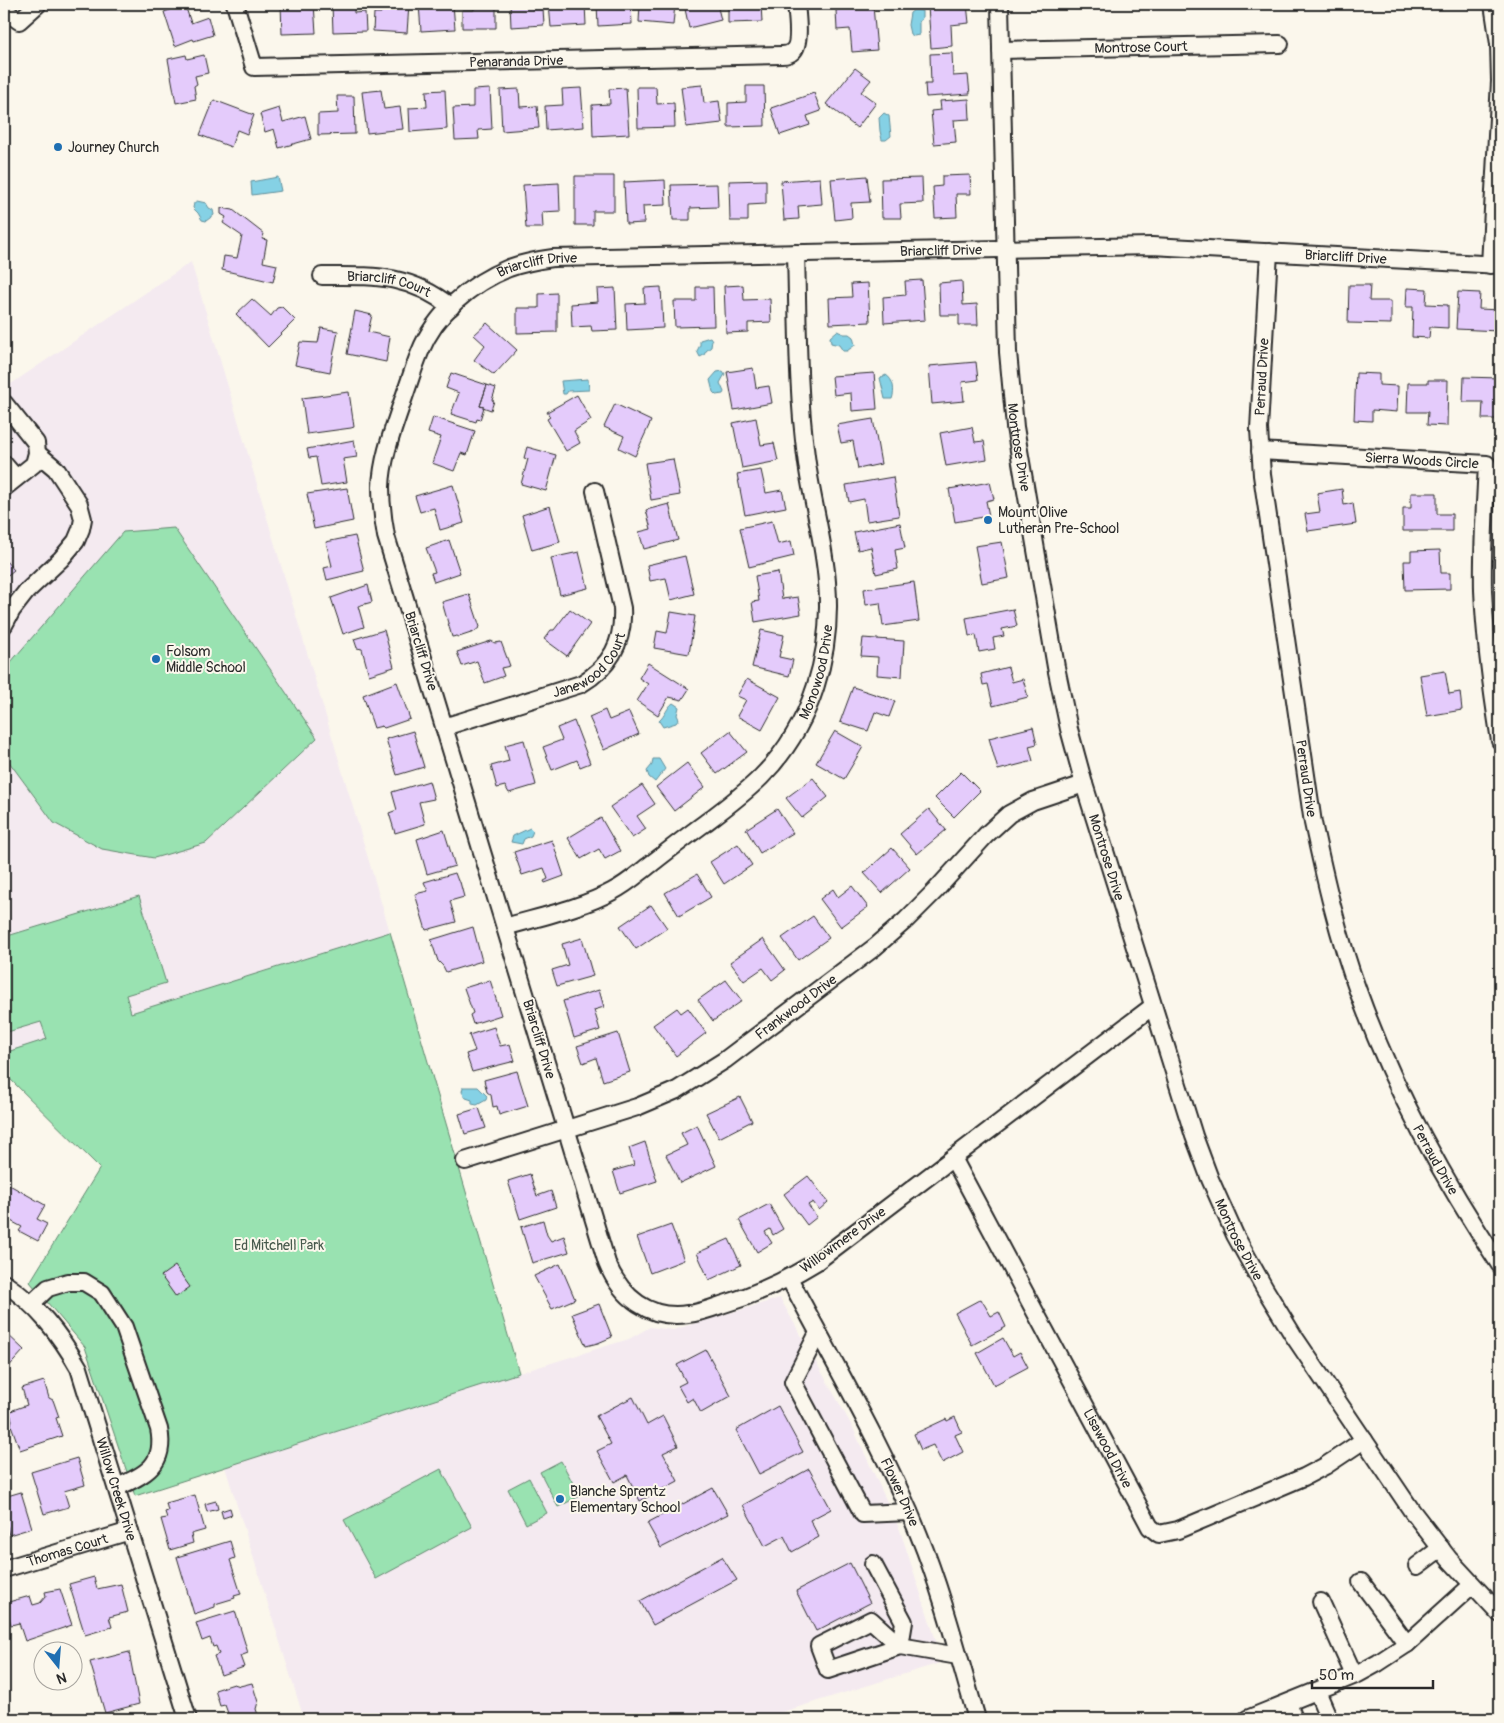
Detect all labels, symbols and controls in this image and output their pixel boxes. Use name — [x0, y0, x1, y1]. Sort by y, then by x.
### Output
street label: Montrose Court — [1094, 37, 1188, 56]
street label: Penaranda Drive — [469, 51, 564, 71]
place label: Journey Church — [68, 139, 159, 156]
marker: Journey Church — [52, 141, 64, 153]
street label: Briarcliff Drive — [900, 241, 982, 260]
street label: Briarcliff Drive — [1304, 246, 1387, 267]
street label: Briarcliff Drive — [494, 249, 577, 281]
street label: Briarcliff Court — [347, 267, 434, 301]
street label: Perraud Drive — [1251, 338, 1273, 416]
street label: Montrose Drive — [1004, 402, 1034, 493]
street label: Sierra Woods Circle — [1364, 449, 1479, 472]
place label: Mount Olive Lutheran Pre-School — [998, 504, 1119, 537]
marker: Mount Olive Lutheran Pre-School — [982, 514, 994, 526]
street label: Briarcliff Drive — [401, 609, 441, 693]
street label: Monowood Drive — [795, 624, 836, 722]
street label: Janewood Court — [550, 631, 629, 701]
place label: Folsom Middle School — [166, 643, 246, 676]
marker: Folsom Middle School — [150, 653, 162, 665]
street label: Perraud Drive — [1292, 739, 1321, 818]
street label: Montrose Drive — [1085, 812, 1128, 903]
street label: Frankwood Drive — [752, 970, 840, 1043]
street label: Briarcliff Drive — [519, 997, 559, 1081]
street label: Perraud Drive — [1409, 1122, 1462, 1198]
street label: Montrose Drive — [1211, 1196, 1267, 1283]
street label: Willowmere Drive — [797, 1203, 889, 1277]
park label: Ed Mitchell Park — [234, 1237, 324, 1254]
street label: Lisawood Drive — [1080, 1406, 1136, 1491]
street label: Willow Creek Drive — [93, 1435, 141, 1543]
street label: Flower Drive — [877, 1455, 923, 1529]
place label: Blanche Sprentz Elementary School — [570, 1483, 681, 1516]
marker: Blanche Sprentz Elementary School — [554, 1493, 566, 1505]
street label: Thomas Court — [25, 1530, 110, 1570]
north arrow — [32, 1640, 82, 1690]
scale bar — [1312, 1658, 1433, 1690]
text: 50 m — [1319, 1666, 1354, 1685]
text: N — [55, 1668, 69, 1687]

